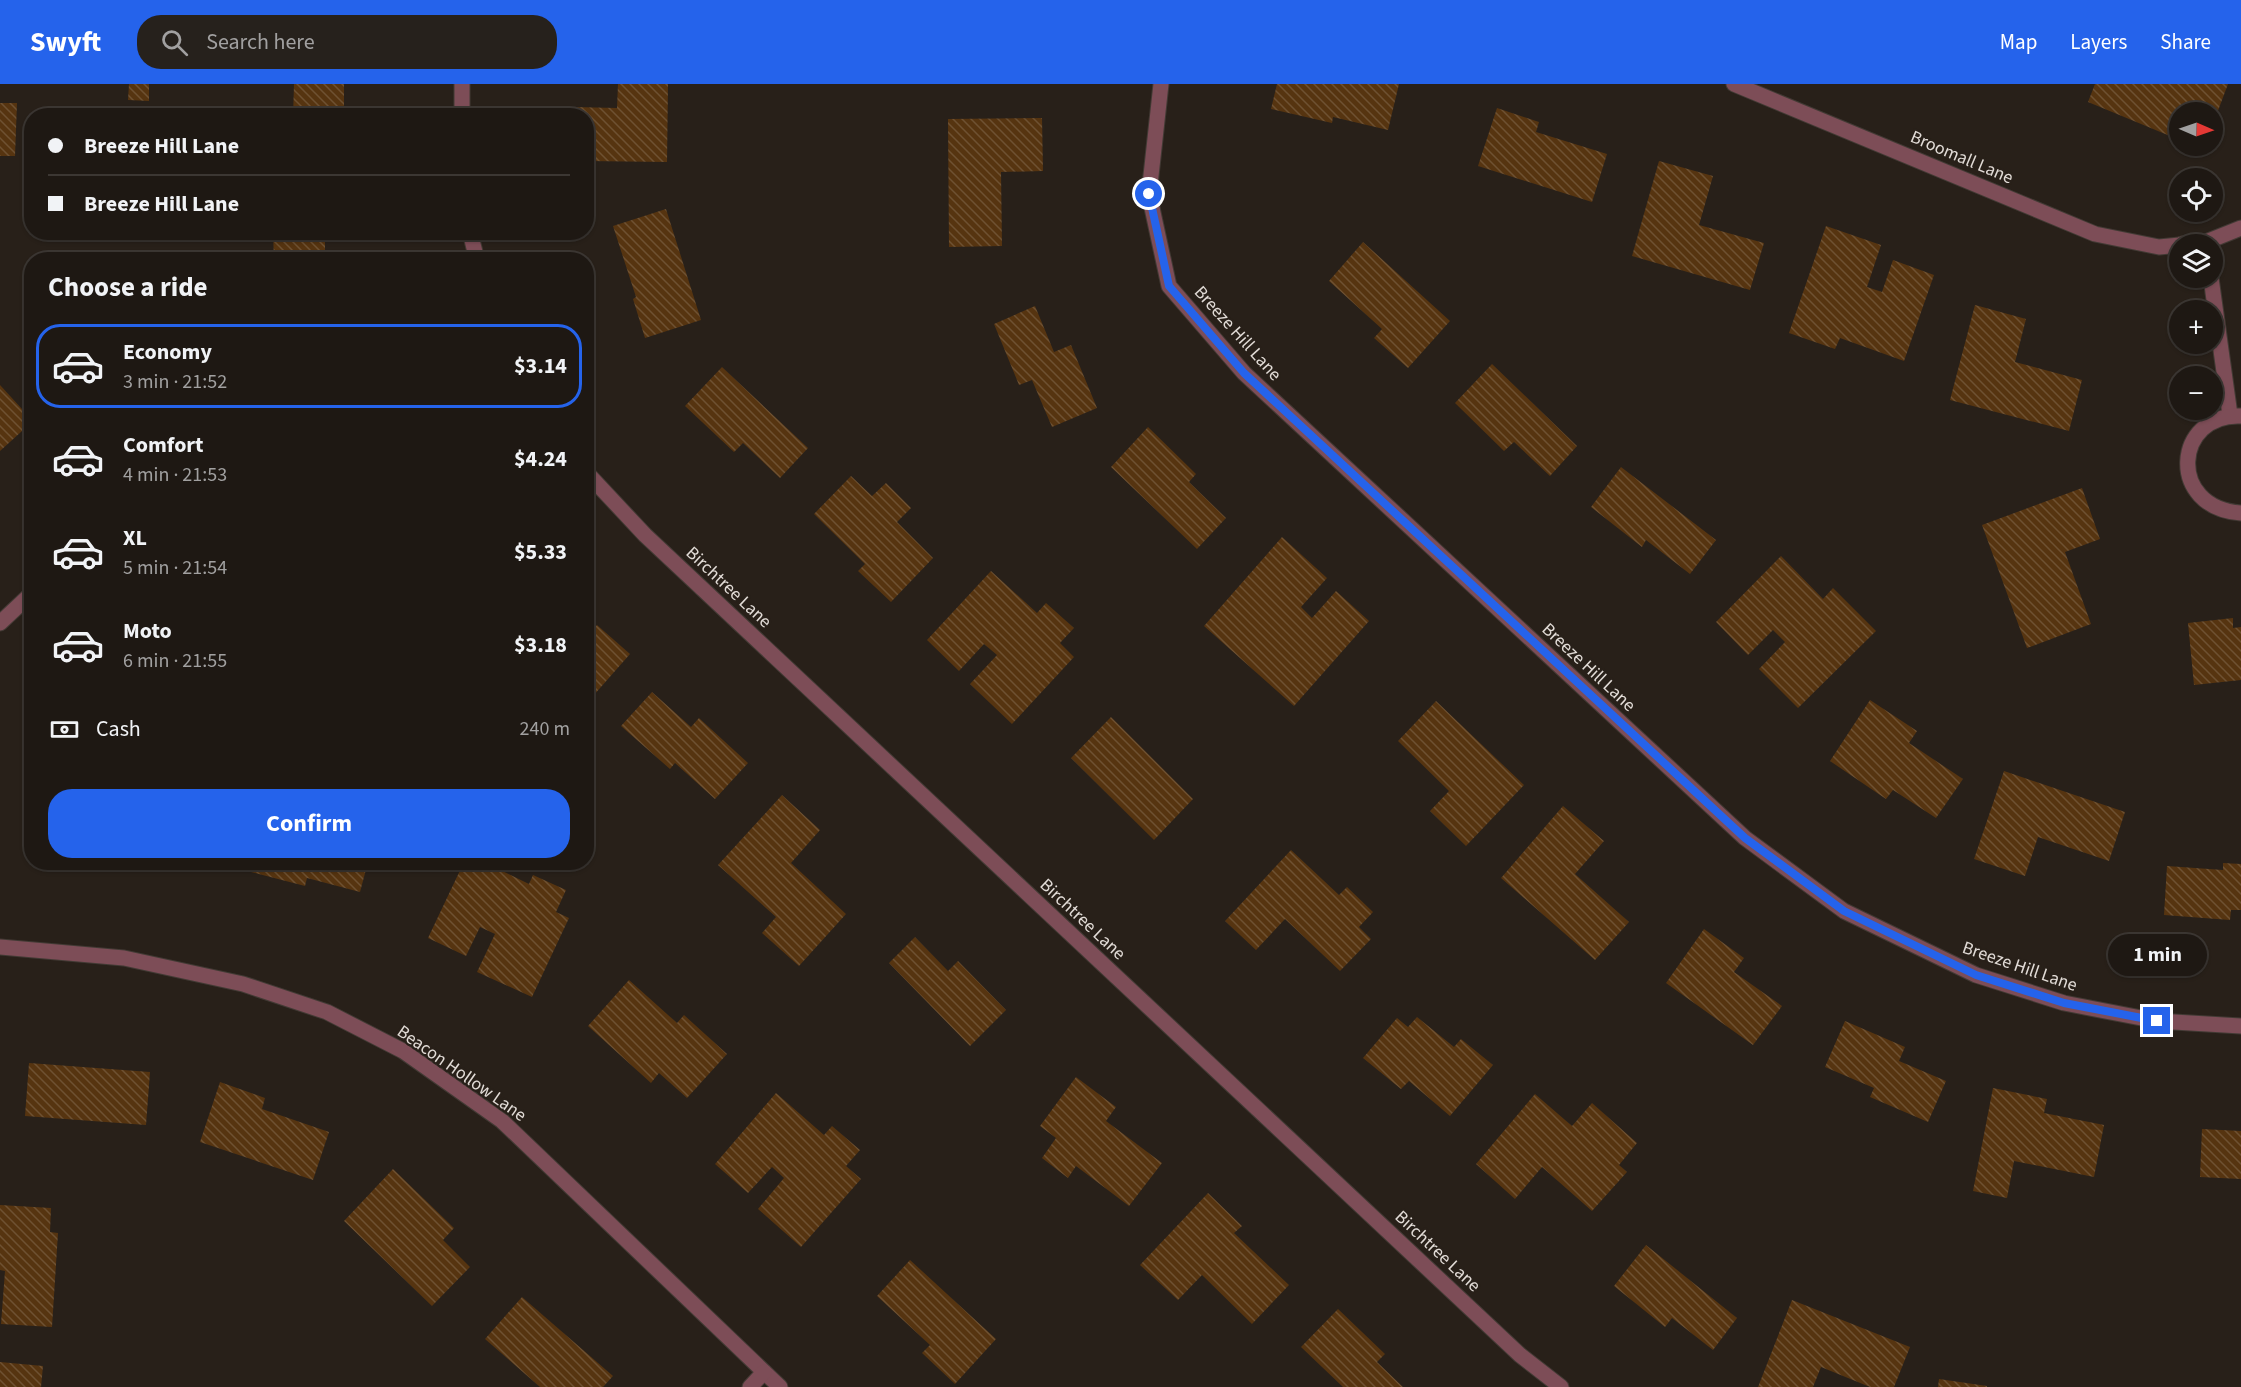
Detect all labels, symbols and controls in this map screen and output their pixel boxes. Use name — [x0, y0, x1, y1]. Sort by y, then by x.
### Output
search box — [137, 15, 557, 69]
text: Swyft — [30, 22, 101, 62]
icon: search — [158, 26, 191, 59]
text: Search here — [206, 26, 315, 58]
text: Map — [2000, 27, 2037, 57]
text: Layers — [2070, 27, 2127, 57]
text: Share — [2160, 27, 2211, 57]
north arrow — [2169, 102, 2223, 156]
map controls — [2169, 102, 2223, 420]
street label: Broomall Lane — [1907, 125, 2017, 190]
text: Breeze Hill Lane — [84, 130, 239, 162]
button: locate — [2169, 168, 2223, 222]
route start — [1135, 180, 1162, 207]
text: Breeze Hill Lane — [84, 188, 239, 220]
button: layers — [2169, 234, 2223, 288]
text: Choose a ride — [48, 268, 208, 307]
street label: Breeze Hill Lane — [1188, 280, 1287, 386]
button: + — [2169, 300, 2223, 354]
text: Economy — [123, 336, 212, 368]
icon: car — [51, 339, 105, 393]
text: $3.14 — [514, 350, 567, 382]
button: − — [2169, 366, 2223, 420]
text: 3 min · 21:52 — [123, 368, 227, 396]
text: Comfort — [123, 429, 204, 461]
icon: car — [51, 432, 105, 486]
text: $4.24 — [514, 443, 567, 475]
text: 4 min · 21:53 — [123, 461, 227, 489]
text: XL — [123, 522, 147, 554]
icon: car — [51, 525, 105, 579]
text: $5.33 — [514, 536, 567, 568]
street label: Birchtree Lane — [680, 541, 777, 634]
text: 5 min · 21:54 — [123, 554, 227, 582]
text: Moto — [123, 615, 172, 647]
street label: Breeze Hill Lane — [1536, 617, 1641, 717]
icon: car — [51, 618, 105, 672]
text: $3.18 — [514, 629, 567, 661]
text: 6 min · 21:55 — [123, 647, 227, 675]
icon: cash — [48, 713, 81, 746]
text: Cash — [96, 713, 141, 745]
text: 240 m — [520, 715, 570, 743]
button: Confirm — [48, 789, 570, 858]
street label: Birchtree Lane — [1034, 873, 1131, 966]
callout: 1 min — [2108, 934, 2206, 976]
street label: Breeze Hill Lane — [1959, 935, 2081, 998]
text: 1 min — [2133, 941, 2182, 969]
route end — [2143, 1007, 2170, 1034]
street label: Beacon Hollow Lane — [392, 1019, 532, 1128]
street label: Birchtree Lane — [1389, 1205, 1486, 1298]

